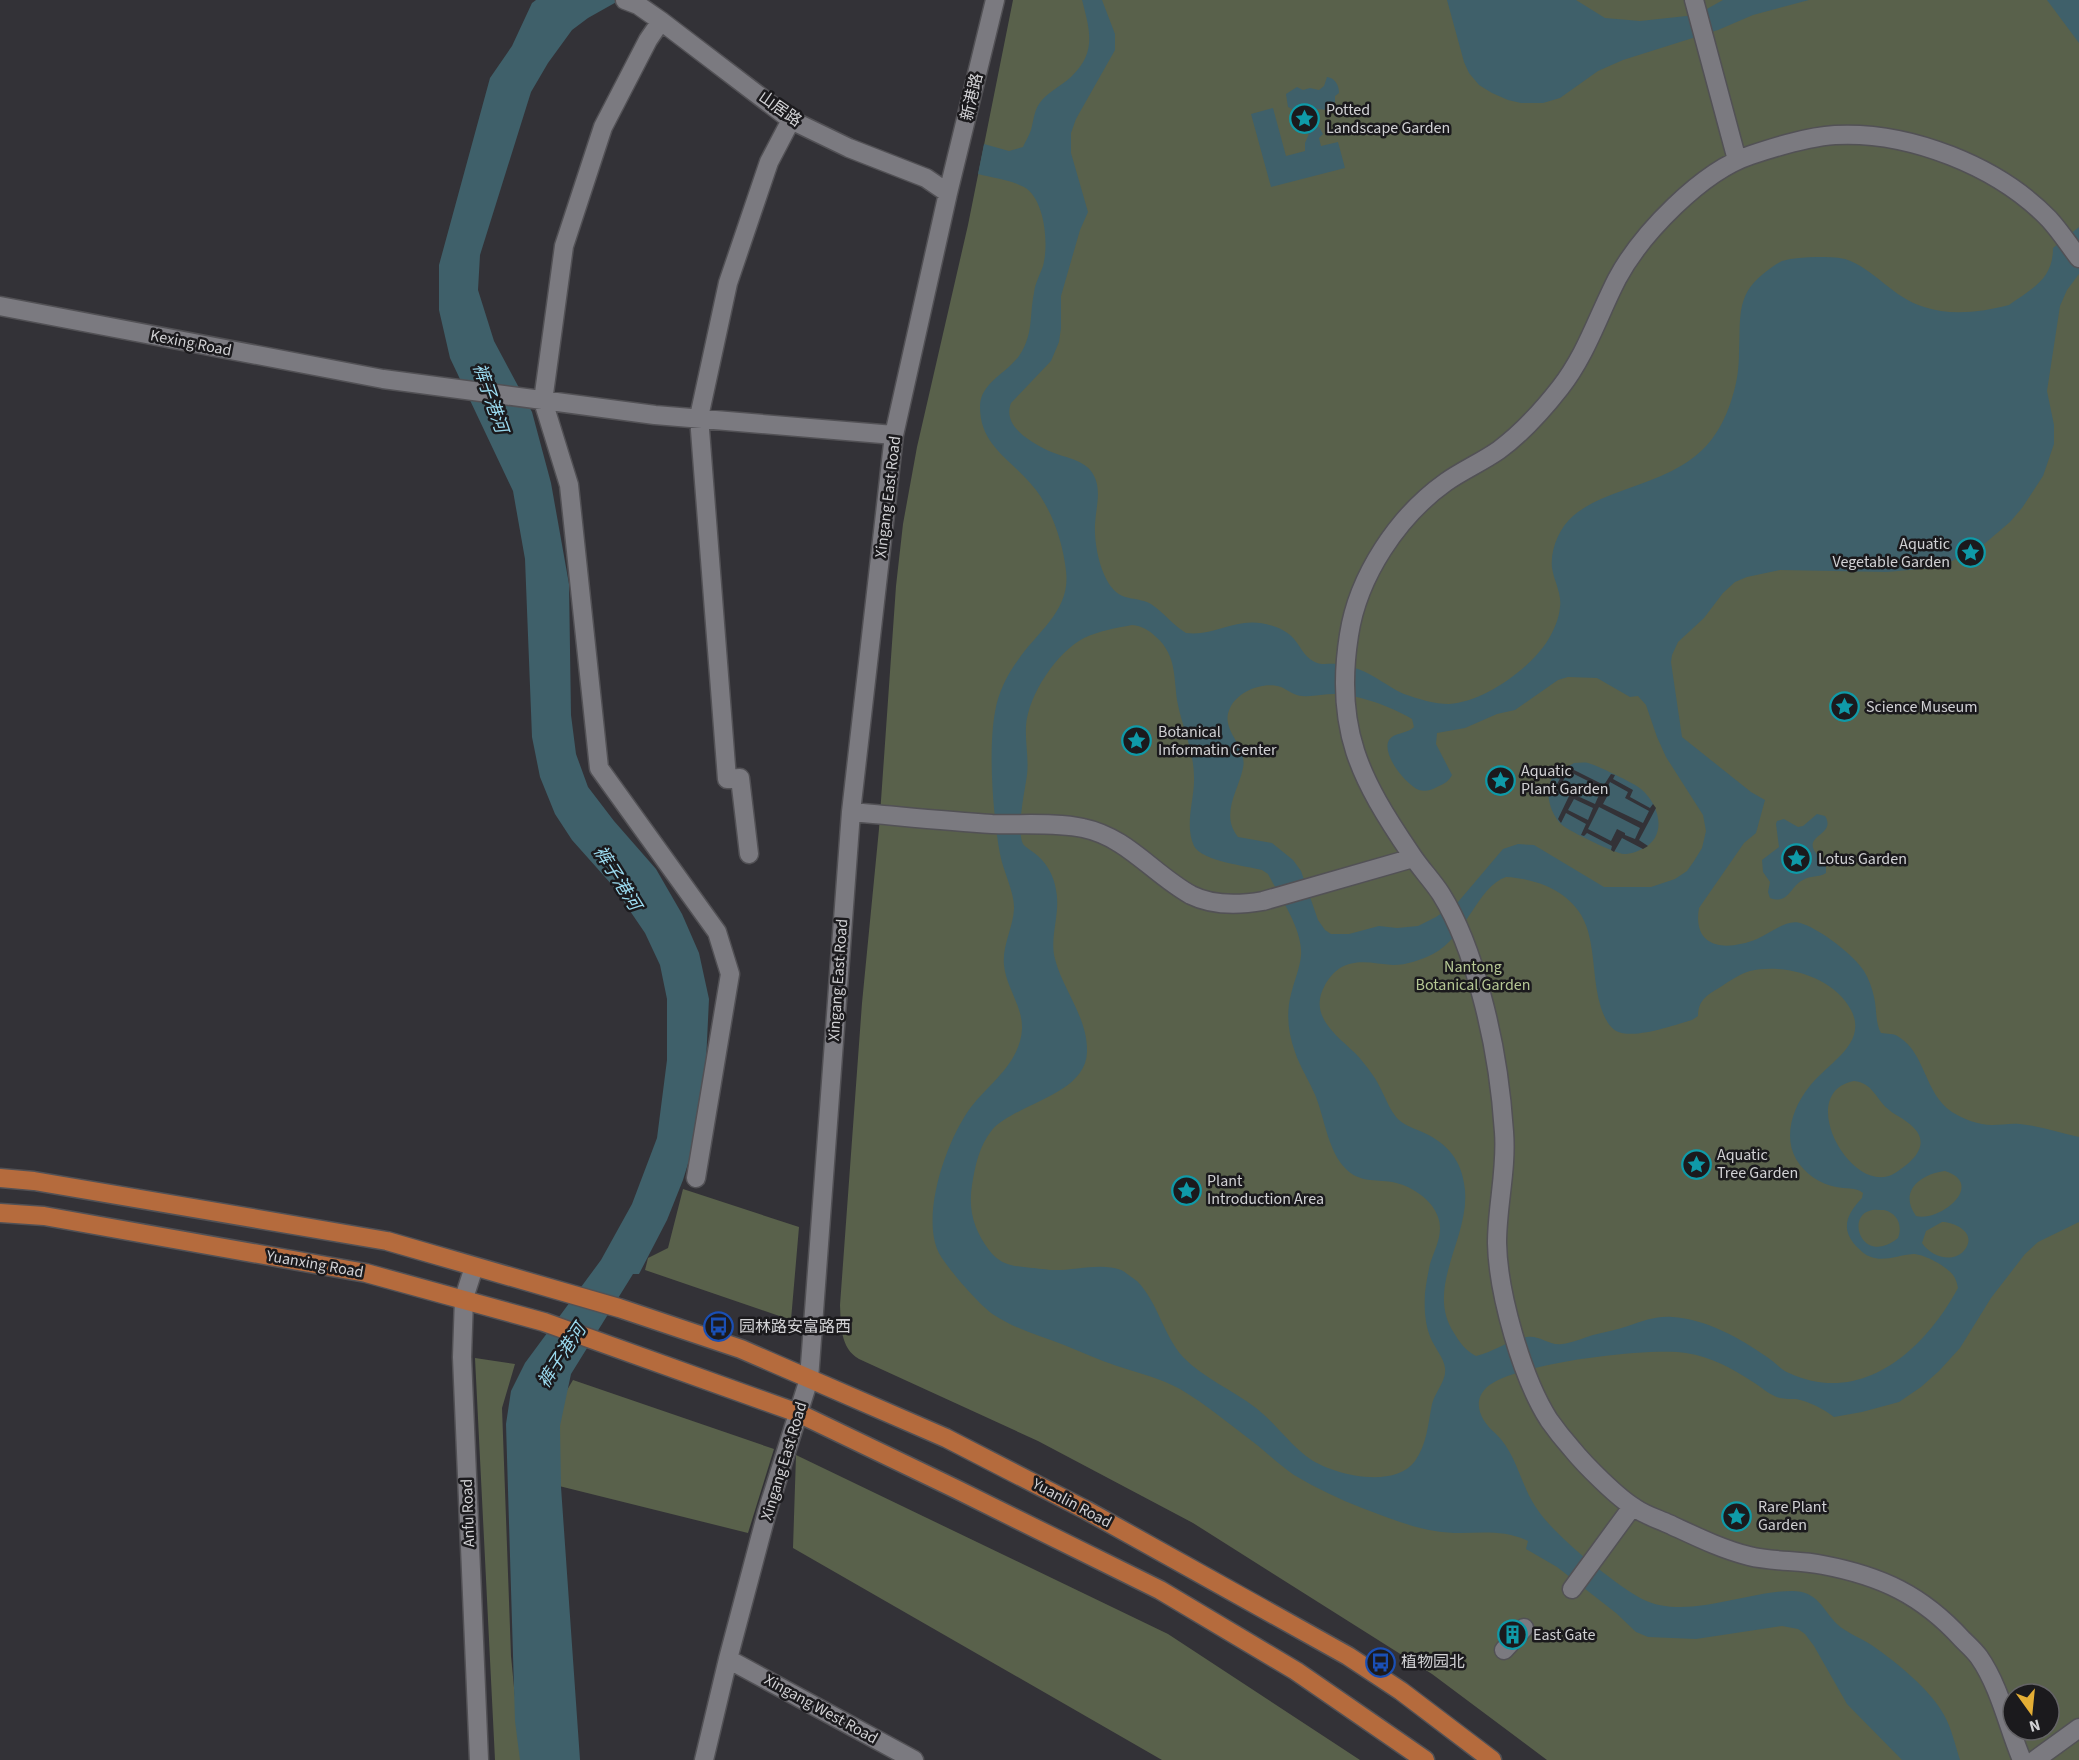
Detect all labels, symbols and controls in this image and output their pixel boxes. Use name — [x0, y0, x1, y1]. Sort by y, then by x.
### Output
street label: 新港路 — [956, 71, 988, 123]
street label: 山居路 — [754, 86, 806, 132]
place label: Potted Landscape Garden — [1326, 99, 1450, 139]
place icon: Potted Landscape Garden — [1289, 103, 1321, 135]
street label: Kexing Road — [148, 324, 234, 362]
water label: 裤子港河 — [466, 360, 515, 439]
street label: Xingang East Road — [870, 435, 906, 559]
place label: Aquatic Vegetable Garden — [1833, 533, 1950, 573]
place icon: Aquatic Vegetable Garden — [1955, 537, 1987, 569]
place icon: Science Museum — [1829, 691, 1861, 723]
place label: Science Museum — [1866, 696, 1978, 718]
place label: Botanical Informatin Center — [1158, 721, 1277, 761]
place icon: Botanical Informatin Center — [1121, 725, 1153, 757]
place label: Aquatic Plant Garden — [1521, 760, 1608, 800]
place icon: Aquatic Plant Garden — [1484, 764, 1516, 796]
water label: 裤子港河 — [587, 841, 648, 918]
place icon: Lotus Garden — [1781, 843, 1813, 875]
place label: Lotus Garden — [1818, 848, 1907, 870]
street label: Xingang East Road — [823, 918, 853, 1042]
park label: Nantong Botanical Garden — [1416, 956, 1531, 996]
place label: Aquatic Tree Garden — [1717, 1144, 1798, 1184]
place icon: Aquatic Tree Garden — [1680, 1148, 1712, 1180]
place label: Plant Introduction Area — [1207, 1170, 1324, 1210]
place icon: Plant Introduction Area — [1170, 1174, 1202, 1206]
street label: Yuanxing Road — [264, 1244, 365, 1283]
bus stop icon: 园林路安富路西 — [702, 1311, 734, 1343]
water label: 裤子港河 — [532, 1316, 594, 1393]
place label: 园林路安富路西 — [739, 1316, 851, 1338]
street label: Xingang East Road — [756, 1399, 812, 1523]
street label: Yuanlin Road — [1028, 1472, 1116, 1533]
street label: Anfu Road — [456, 1478, 480, 1548]
place label: Rare Plant Garden — [1758, 1496, 1828, 1536]
place icon: Rare Plant Garden — [1721, 1500, 1753, 1532]
building icon: East Gate — [1496, 1619, 1528, 1651]
place label: East Gate — [1533, 1624, 1595, 1646]
bus stop icon: 植物园北 — [1364, 1646, 1396, 1678]
place label: 植物园北 — [1401, 1651, 1465, 1673]
street label: Xingang West Road — [760, 1669, 882, 1749]
north arrow — [2001, 1682, 2061, 1742]
text: N — [2027, 1714, 2043, 1738]

